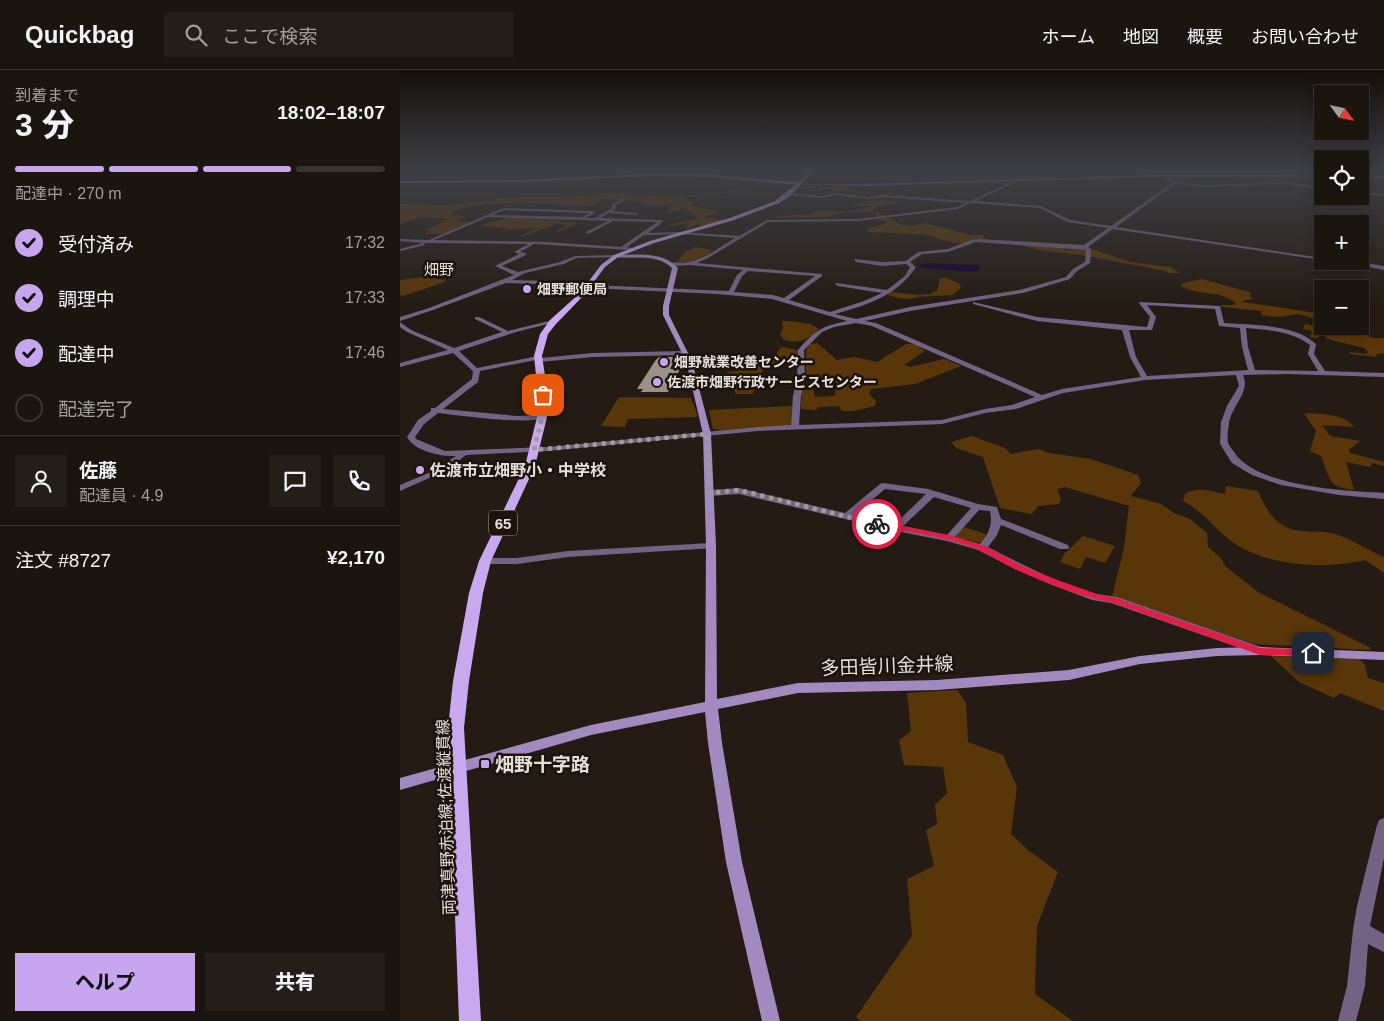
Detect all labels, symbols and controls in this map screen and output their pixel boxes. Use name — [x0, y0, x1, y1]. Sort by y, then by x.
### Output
search box — [164, 12, 514, 57]
text: Quickbag — [25, 21, 134, 48]
icon: search — [182, 21, 210, 49]
text: ここで検索 — [222, 26, 317, 47]
text: ホーム — [1042, 27, 1095, 47]
text: 地図 — [1123, 27, 1159, 47]
text: 概要 — [1187, 27, 1223, 47]
text: お問い合わせ — [1251, 27, 1359, 47]
north arrow — [1314, 85, 1369, 140]
map controls — [1314, 85, 1369, 335]
text: 到着まで — [15, 87, 79, 104]
text: 18:02–18:07 — [277, 102, 385, 123]
text: 3 分 — [15, 107, 74, 143]
button: locate — [1314, 150, 1369, 205]
text: 配達中 · 270 m — [15, 185, 122, 202]
button: + — [1314, 215, 1369, 270]
icon: check — [15, 229, 43, 257]
text: 受付済み — [58, 234, 134, 255]
text: 17:32 — [345, 234, 385, 251]
district label: 畑野 — [424, 261, 454, 278]
button: − — [1314, 280, 1369, 335]
place label: 畑野郵便局 — [537, 281, 607, 297]
marker: 畑野郵便局 — [521, 283, 533, 295]
icon: check — [15, 284, 43, 312]
text: 調理中 — [58, 289, 115, 310]
text: 17:33 — [345, 289, 385, 306]
icon: check — [15, 339, 43, 367]
text: 配達中 — [58, 344, 115, 365]
text: 17:46 — [345, 344, 385, 361]
place label: 畑野就業改善センター — [674, 354, 814, 370]
marker: 畑野就業改善センター — [658, 356, 670, 368]
pin — [522, 374, 564, 416]
place label: 佐渡市畑野行政サービスセンター — [667, 374, 877, 390]
marker: 佐渡市畑野行政サービスセンター — [651, 376, 663, 388]
icon: bag — [529, 381, 557, 409]
text: 配達完了 — [58, 399, 134, 420]
button: person — [15, 455, 67, 507]
button: chat — [269, 455, 321, 507]
button: phone — [333, 455, 385, 507]
text: 佐藤 — [79, 460, 117, 481]
place label: 佐渡市立畑野小・中学校 — [429, 462, 606, 479]
marker: 佐渡市立畑野小・中学校 — [414, 464, 426, 476]
text: 配達員 · 4.9 — [79, 487, 163, 504]
courier — [852, 499, 902, 549]
road number: 65 — [489, 510, 517, 536]
icon: bike — [863, 510, 891, 538]
text: ¥2,170 — [327, 547, 385, 568]
text: 注文 #8727 — [15, 550, 111, 571]
pin — [1292, 632, 1334, 674]
icon: home — [1299, 639, 1327, 667]
street label: 多田皆川金井線 — [820, 653, 954, 679]
street label: 両津真野赤泊線;佐渡縦貫線 — [434, 719, 458, 915]
place label: 畑野十字路 — [495, 754, 590, 775]
marker: 畑野十字路 — [479, 758, 491, 770]
button: ヘルプ — [15, 953, 195, 1011]
button: 共有 — [205, 953, 385, 1011]

